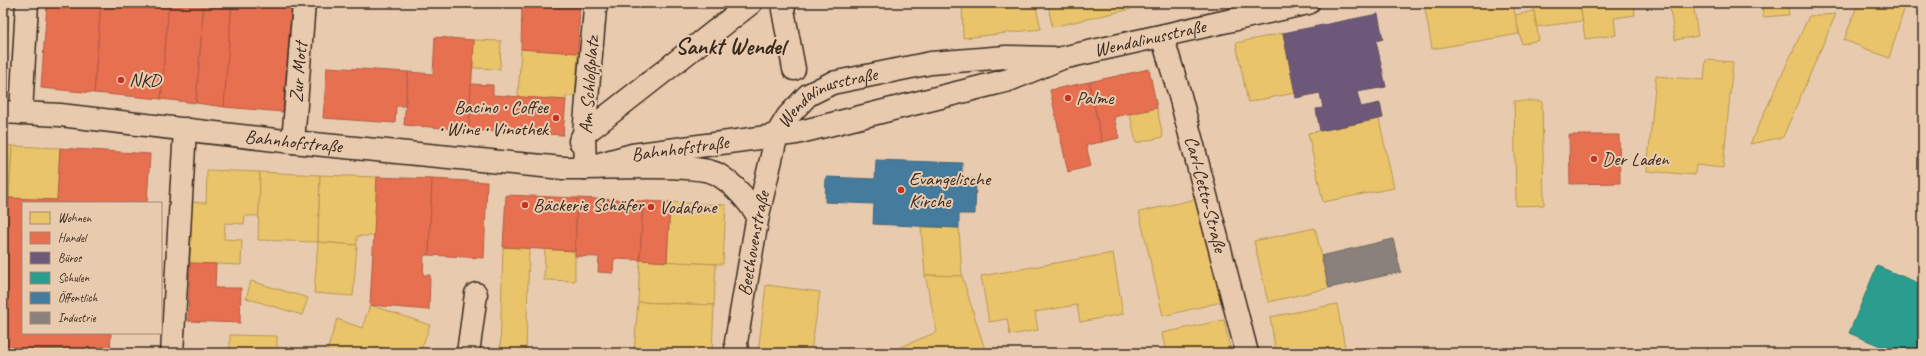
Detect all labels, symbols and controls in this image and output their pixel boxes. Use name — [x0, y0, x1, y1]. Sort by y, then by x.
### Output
street label: Wendalinusstraße — [1092, 14, 1210, 62]
district label: Sankt Wendel — [675, 32, 790, 61]
street label: Am Schloßplatz — [574, 33, 605, 135]
street label: Zur Mott — [284, 38, 313, 103]
street label: Wendalinusstraße — [772, 62, 881, 132]
place label: NKD — [129, 68, 163, 92]
marker: NKD — [116, 75, 126, 85]
place label: Palme — [1076, 86, 1115, 110]
marker: Palme — [1063, 93, 1073, 103]
place label: Bacino • Coffee • Wine • Vinothek — [438, 95, 550, 141]
marker: Bacino • Coffee • Wine • Vinothek — [551, 113, 561, 123]
street label: Bahnhofstraße — [243, 125, 345, 159]
street label: Bahnhofstraße — [630, 130, 732, 167]
street label: Carl-Cetto-Straße — [1179, 133, 1233, 256]
place label: Der Laden — [1602, 147, 1670, 171]
marker: Der Laden — [1589, 154, 1599, 164]
place label: Evangelische Kirche — [909, 167, 992, 213]
marker: Evangelische Kirche — [896, 185, 906, 195]
street label: Beethovenstraße — [732, 187, 776, 298]
place label: Bäckerie Schäfer — [533, 193, 644, 217]
place label: Vodafone — [659, 195, 718, 219]
marker: Bäckerie Schäfer — [520, 200, 530, 210]
legend — [22, 202, 162, 334]
marker: Vodafone — [646, 202, 656, 212]
text: Wohnen — [58, 210, 92, 226]
text: Handel — [58, 230, 88, 246]
text: Büros — [58, 250, 82, 266]
text: Schulen — [58, 270, 90, 286]
text: Öffentlich — [58, 290, 98, 306]
text: Industrie — [58, 310, 97, 326]

